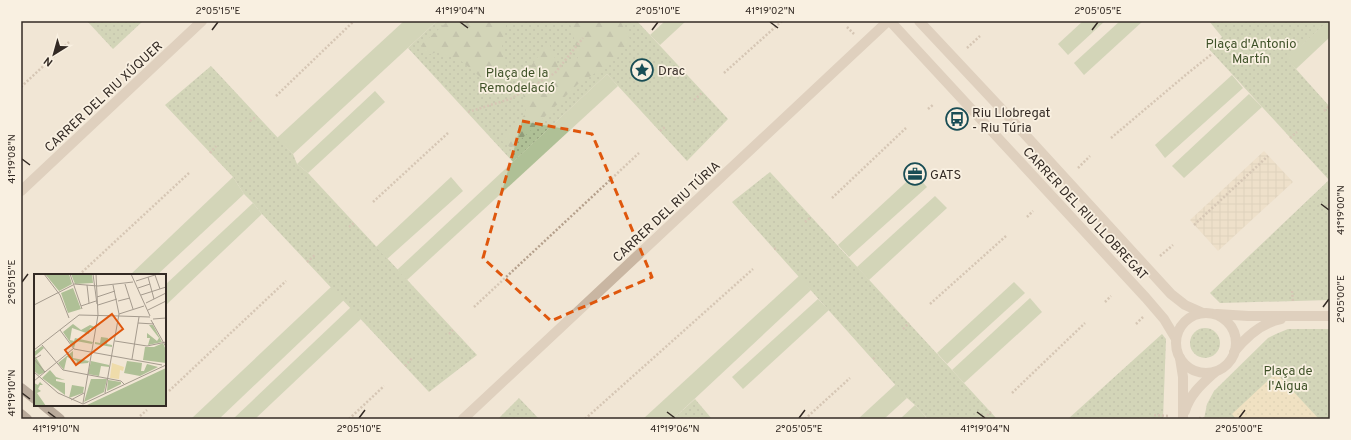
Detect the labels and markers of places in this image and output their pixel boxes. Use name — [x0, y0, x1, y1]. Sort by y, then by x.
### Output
place icon: Drac — [629, 57, 655, 83]
place label: Drac — [658, 64, 685, 80]
bus stop icon: Riu Llobregat - Riu Túria — [944, 106, 970, 132]
place label: Riu Llobregat - Riu Túria — [972, 106, 1051, 137]
office icon: GATS — [902, 161, 928, 187]
place label: GATS — [930, 168, 961, 184]

